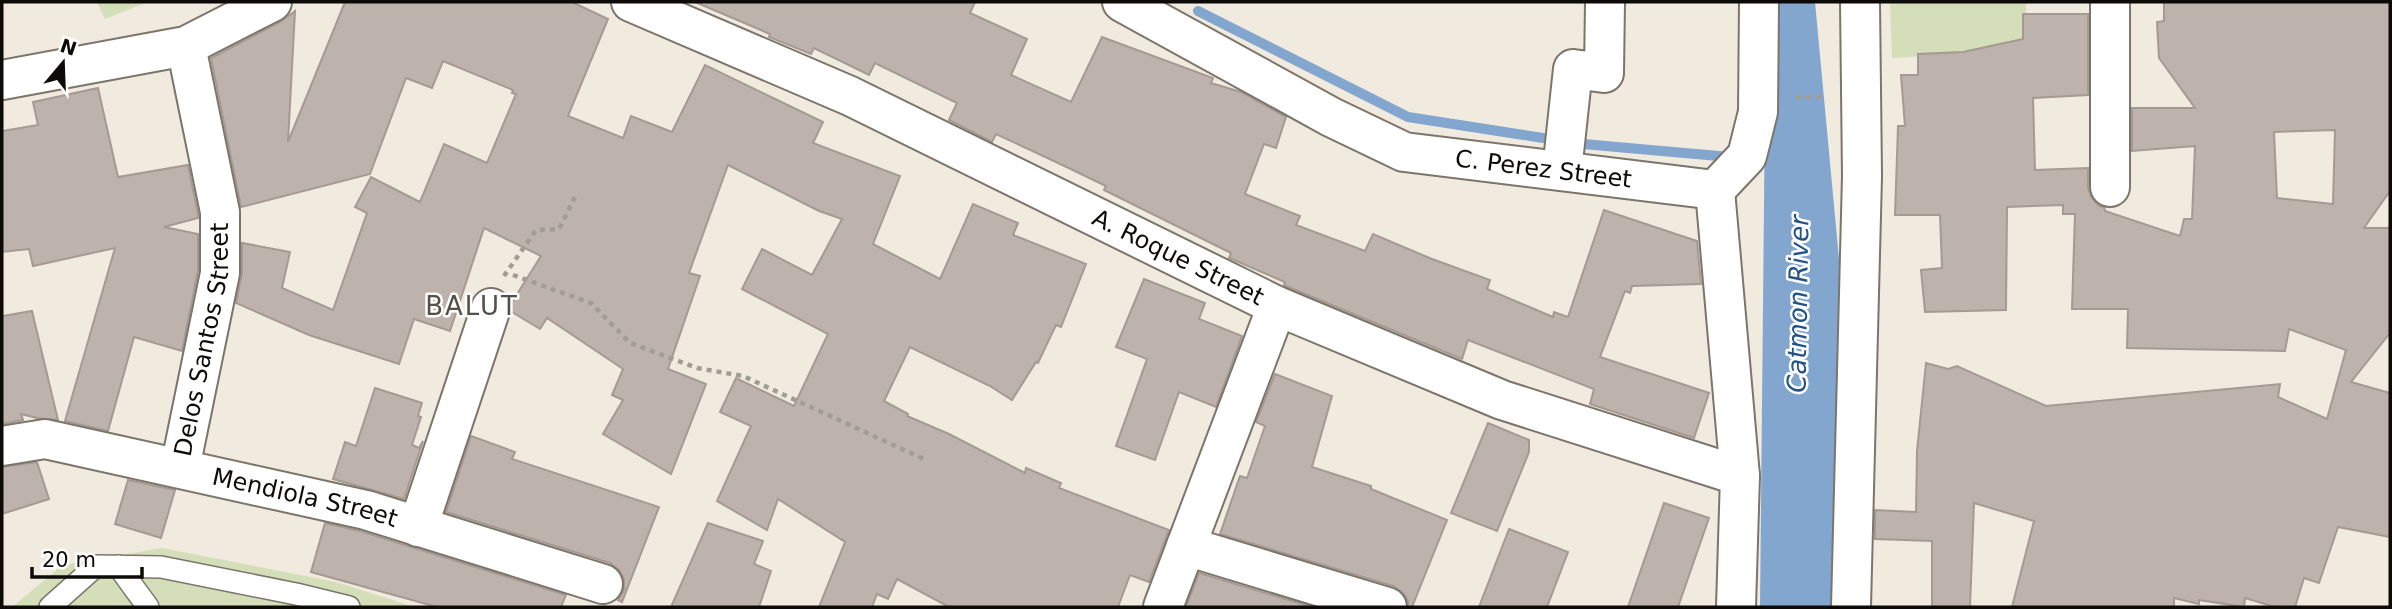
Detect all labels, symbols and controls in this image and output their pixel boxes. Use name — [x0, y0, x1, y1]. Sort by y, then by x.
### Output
north arrow — [28, 28, 98, 98]
text: N — [57, 34, 80, 60]
street label: C. Perez Street — [1454, 144, 1633, 194]
street label: A. Roque Street — [1088, 203, 1268, 311]
water label: Catmon River — [1781, 213, 1815, 393]
street label: Delos Santos Street — [169, 222, 234, 459]
district label: BALUT — [425, 291, 519, 321]
street label: Mendiola Street — [210, 462, 401, 533]
scale bar — [32, 536, 142, 580]
text: 20 m — [42, 548, 96, 572]

